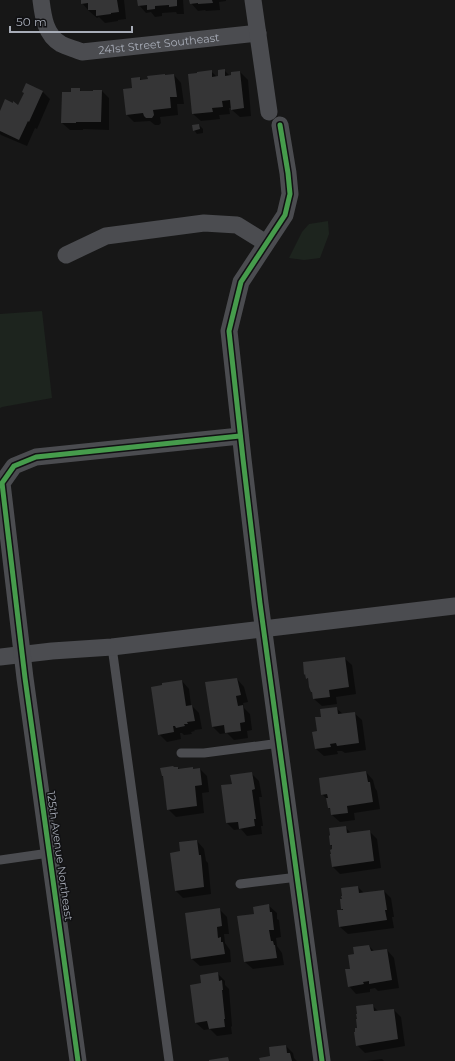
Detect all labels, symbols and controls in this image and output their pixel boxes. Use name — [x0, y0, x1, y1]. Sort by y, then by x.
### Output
scale bar — [10, 8, 132, 34]
text: 50 m — [16, 14, 47, 29]
street label: 241st Street Southeast — [98, 30, 221, 57]
street label: 125th Avenue Northeast — [44, 790, 76, 922]

